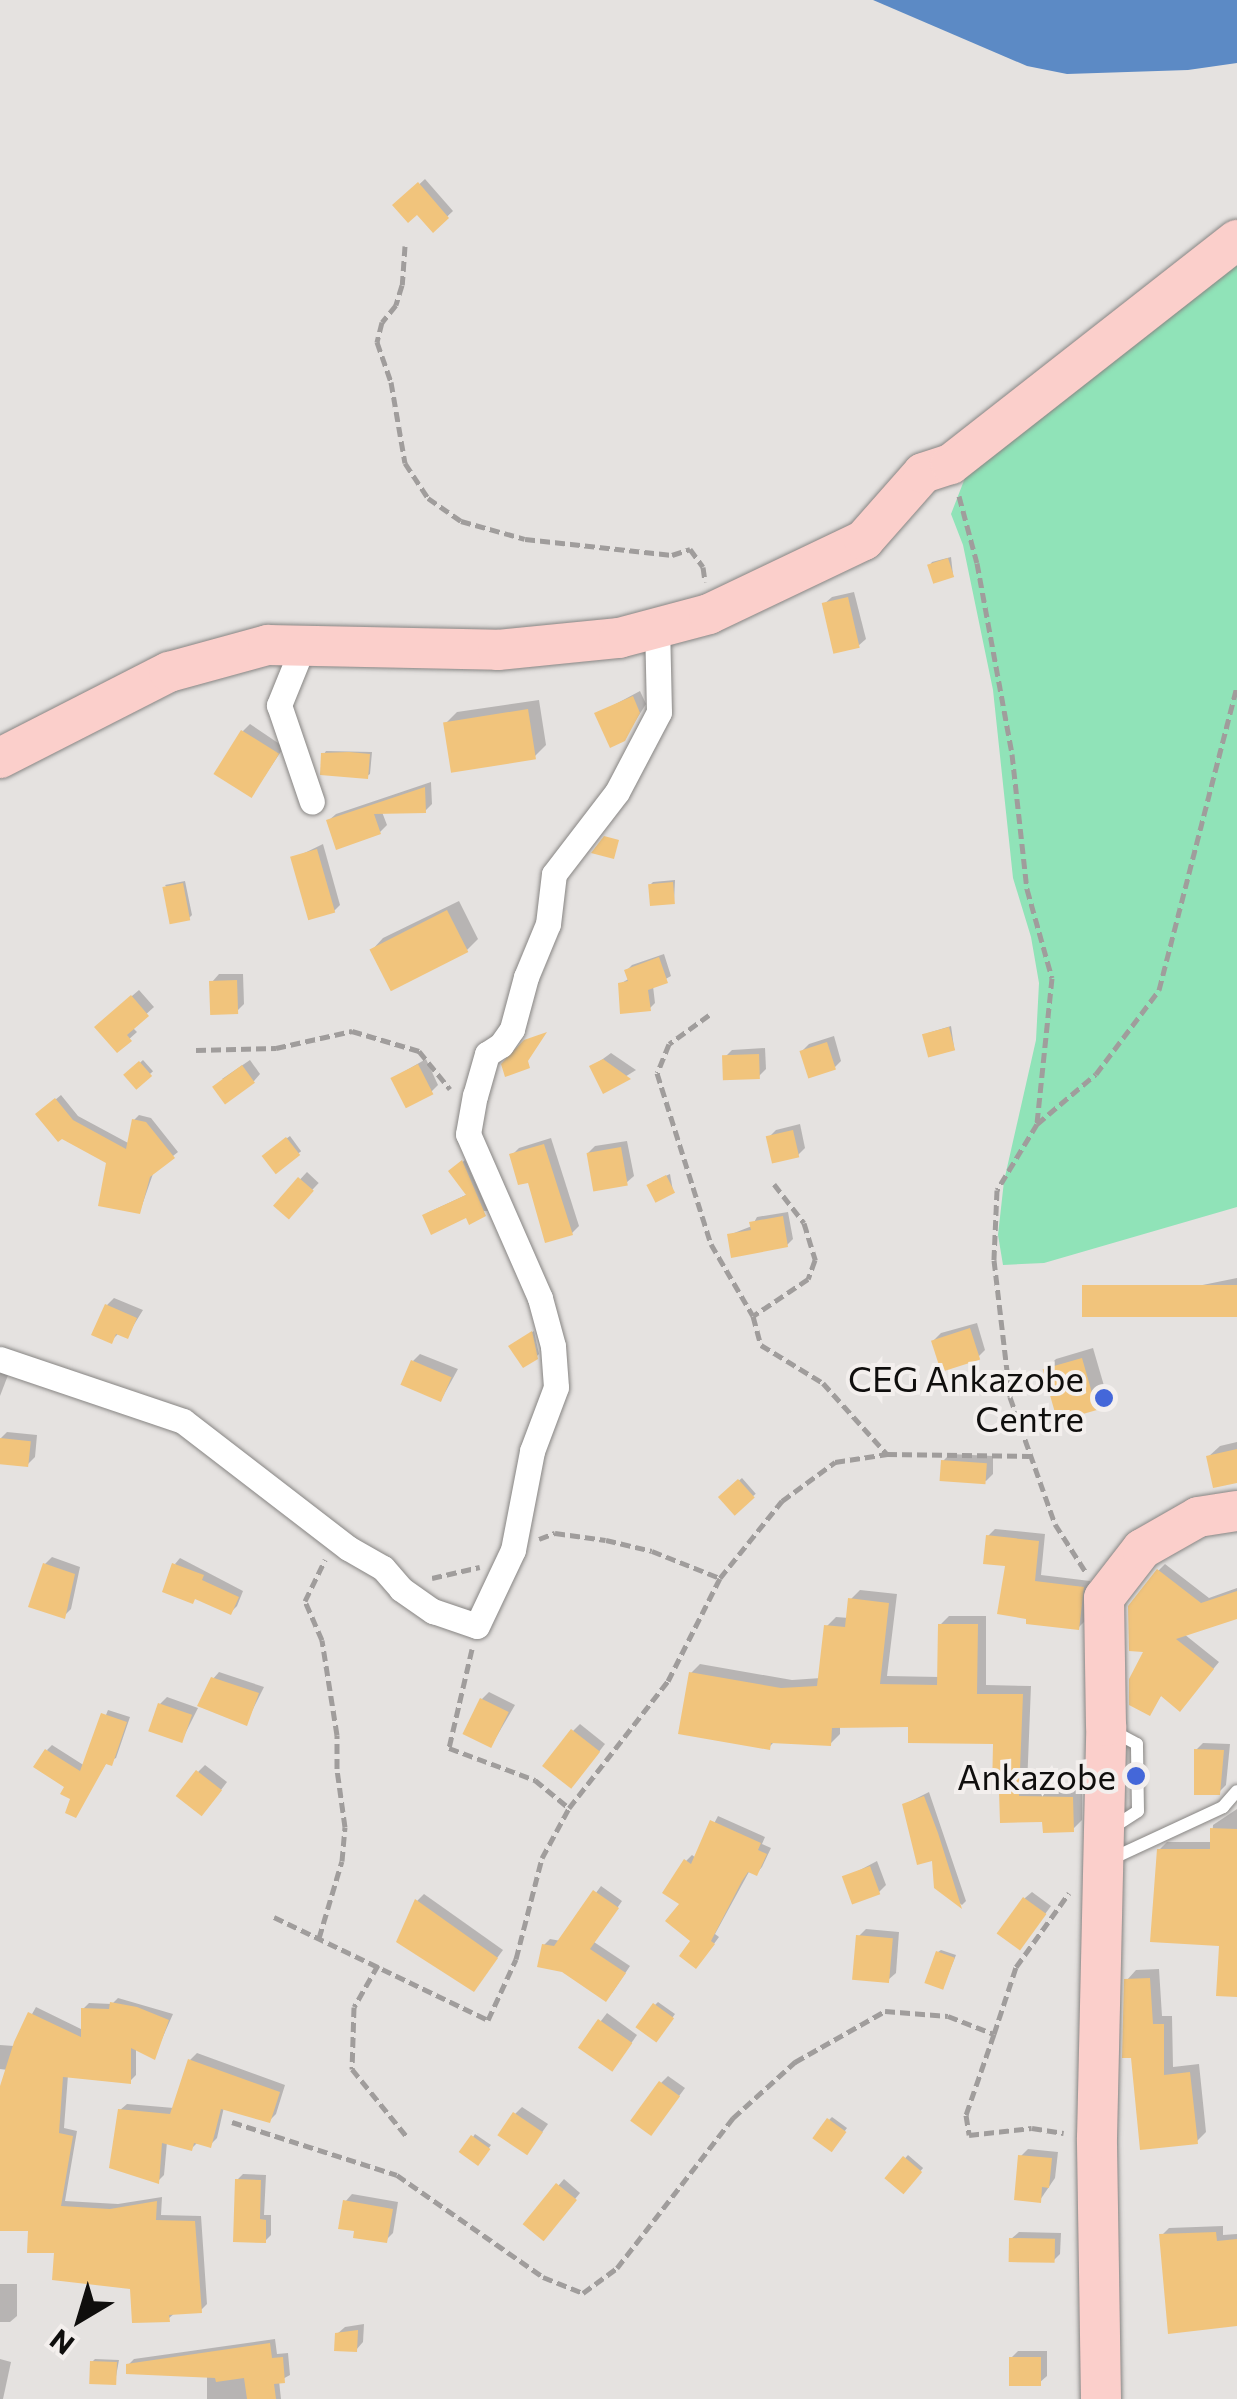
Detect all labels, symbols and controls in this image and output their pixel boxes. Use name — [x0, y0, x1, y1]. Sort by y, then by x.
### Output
place label: CEG Ankazobe Centre — [848, 1357, 1084, 1439]
marker: CEG Ankazobe Centre — [1093, 1387, 1115, 1409]
place label: Ankazobe — [957, 1755, 1116, 1797]
marker: Ankazobe — [1125, 1765, 1147, 1787]
north arrow — [30, 2269, 130, 2369]
text: N — [43, 2323, 80, 2363]

